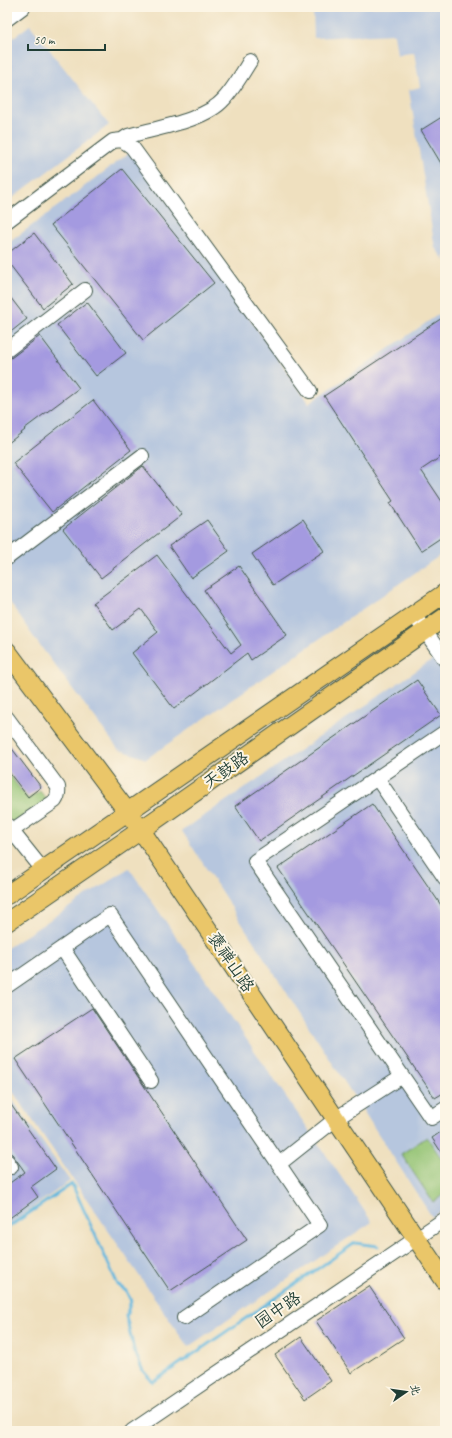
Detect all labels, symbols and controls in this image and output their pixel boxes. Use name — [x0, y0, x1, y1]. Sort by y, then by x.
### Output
scale bar — [28, 26, 105, 52]
text: 50 m — [34, 32, 56, 48]
street label: 天鼓路 — [199, 747, 253, 793]
street label: 褒禅山路 — [203, 928, 259, 996]
street label: 园中路 — [251, 1287, 305, 1333]
north arrow — [386, 1372, 426, 1412]
text: 北 — [408, 1383, 424, 1397]

